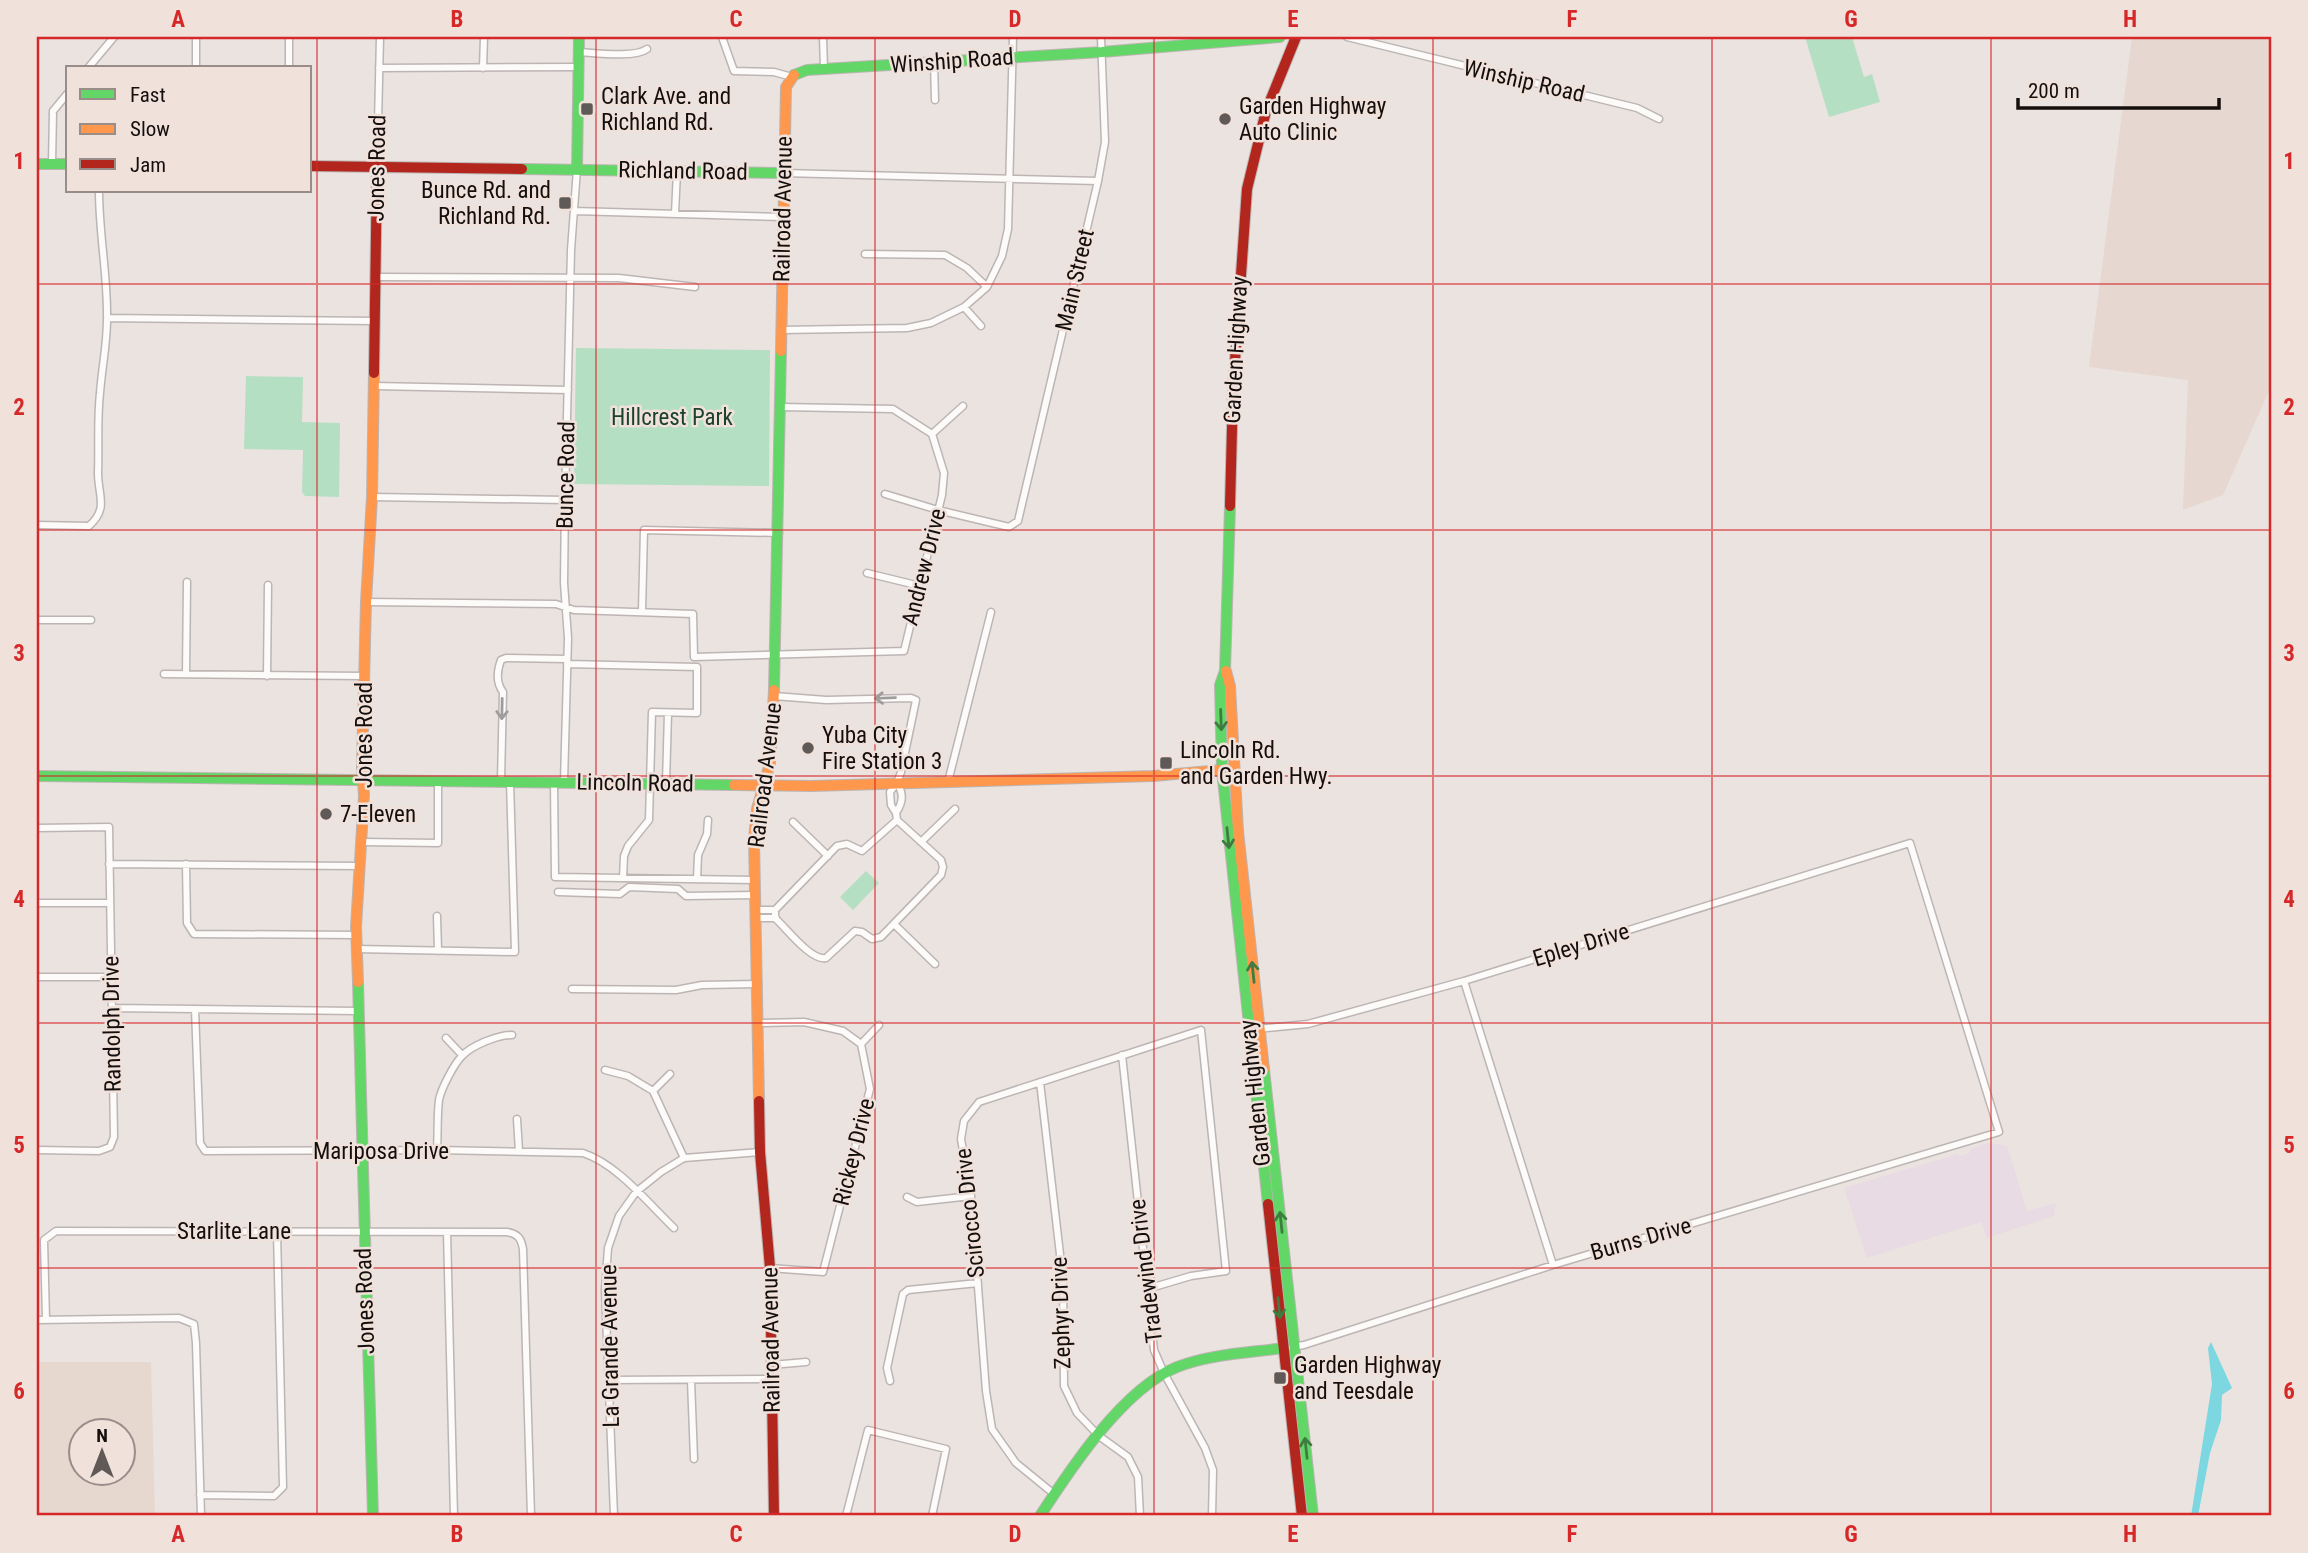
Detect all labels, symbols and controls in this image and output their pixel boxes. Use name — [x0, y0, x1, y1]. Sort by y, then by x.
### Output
text: A — [171, 6, 185, 33]
text: B — [451, 6, 463, 33]
text: C — [729, 6, 743, 33]
text: D — [1009, 6, 1022, 33]
text: E — [1287, 6, 1299, 33]
text: F — [1567, 6, 1578, 33]
text: G — [1844, 6, 1858, 33]
text: H — [2123, 6, 2137, 33]
street label: Winship Road — [889, 43, 1015, 79]
street label: Winship Road — [1461, 54, 1587, 108]
legend — [66, 66, 312, 192]
scale bar — [2018, 66, 2219, 110]
text: 200 m — [2028, 79, 2080, 103]
text: Fast — [130, 83, 166, 107]
place label: Clark Ave. and Richland Rd. — [601, 83, 731, 136]
place label: Garden Highway Auto Clinic — [1239, 93, 1387, 146]
marker: Clark Ave. and Richland Rd. — [579, 101, 595, 117]
marker: Garden Highway Auto Clinic — [1217, 111, 1233, 127]
street label: Jones Road — [363, 114, 391, 222]
text: Slow — [130, 117, 170, 141]
street label: Railroad Avenue — [768, 136, 798, 282]
text: 1 — [13, 148, 25, 175]
text: 1 — [2283, 148, 2295, 175]
text: Jam — [130, 153, 166, 177]
street label: Richland Road — [618, 156, 748, 186]
place label: Bunce Rd. and Richland Rd. — [421, 177, 551, 230]
marker: Bunce Rd. and Richland Rd. — [557, 195, 573, 211]
street label: Main Street — [1050, 226, 1100, 334]
street label: Garden Highway — [1219, 275, 1253, 424]
text: 2 — [13, 394, 25, 421]
text: 2 — [2283, 394, 2295, 421]
park label: Hillcrest Park — [611, 404, 734, 431]
street label: Bunce Road — [552, 421, 580, 529]
street label: Andrew Drive — [896, 506, 952, 628]
text: 3 — [13, 640, 25, 667]
text: 3 — [2283, 640, 2295, 667]
street label: Jones Road — [351, 682, 378, 788]
one-way arrow — [874, 692, 897, 705]
one-way arrow — [496, 697, 509, 720]
street label: Railroad Avenue — [743, 701, 787, 849]
one-way arrow — [1214, 708, 1227, 731]
place label: Yuba City Fire Station 3 — [822, 722, 942, 775]
place label: Lincoln Rd. and Garden Hwy. — [1180, 737, 1333, 790]
marker: Yuba City Fire Station 3 — [800, 740, 816, 756]
marker: Lincoln Rd. and Garden Hwy. — [1158, 755, 1174, 771]
street label: Lincoln Road — [576, 768, 694, 798]
place label: 7-Eleven — [340, 801, 416, 828]
marker: 7-Eleven — [318, 806, 334, 822]
one-way arrow — [1222, 826, 1235, 849]
text: 4 — [13, 886, 25, 913]
text: 4 — [2283, 886, 2295, 913]
street label: Epley Drive — [1530, 918, 1632, 972]
street label: Randolph Drive — [97, 956, 127, 1092]
one-way arrow — [1247, 961, 1260, 984]
street label: Garden Highway — [1234, 1018, 1276, 1168]
street label: Rickey Drive — [828, 1096, 880, 1208]
text: 5 — [13, 1132, 25, 1159]
text: 5 — [2283, 1132, 2295, 1159]
street label: Mariposa Drive — [313, 1138, 449, 1165]
street label: Scirocco Drive — [950, 1147, 990, 1279]
street label: Tradewind Drive — [1124, 1197, 1168, 1345]
one-way arrow — [1274, 1211, 1287, 1234]
street label: Burns Drive — [1588, 1212, 1694, 1266]
street label: Starlite Lane — [177, 1218, 291, 1245]
street label: Jones Road — [350, 1247, 380, 1355]
street label: Zephyr Drive — [1046, 1256, 1076, 1370]
street label: La Grande Avenue — [595, 1264, 625, 1428]
street label: Railroad Avenue — [756, 1267, 786, 1413]
one-way arrow — [1273, 1296, 1286, 1319]
place label: Garden Highway and Teesdale — [1294, 1352, 1442, 1405]
marker: Garden Highway and Teesdale — [1272, 1370, 1288, 1386]
text: 6 — [13, 1378, 25, 1405]
text: 6 — [2283, 1378, 2295, 1405]
north arrow — [66, 1416, 136, 1486]
text: N — [96, 1424, 108, 1447]
one-way arrow — [1299, 1438, 1312, 1460]
text: A — [171, 1521, 185, 1548]
text: B — [451, 1521, 463, 1548]
text: C — [729, 1521, 743, 1548]
text: D — [1009, 1521, 1022, 1548]
text: E — [1287, 1521, 1299, 1548]
text: F — [1567, 1521, 1578, 1548]
text: G — [1844, 1521, 1858, 1548]
text: H — [2123, 1521, 2137, 1548]

